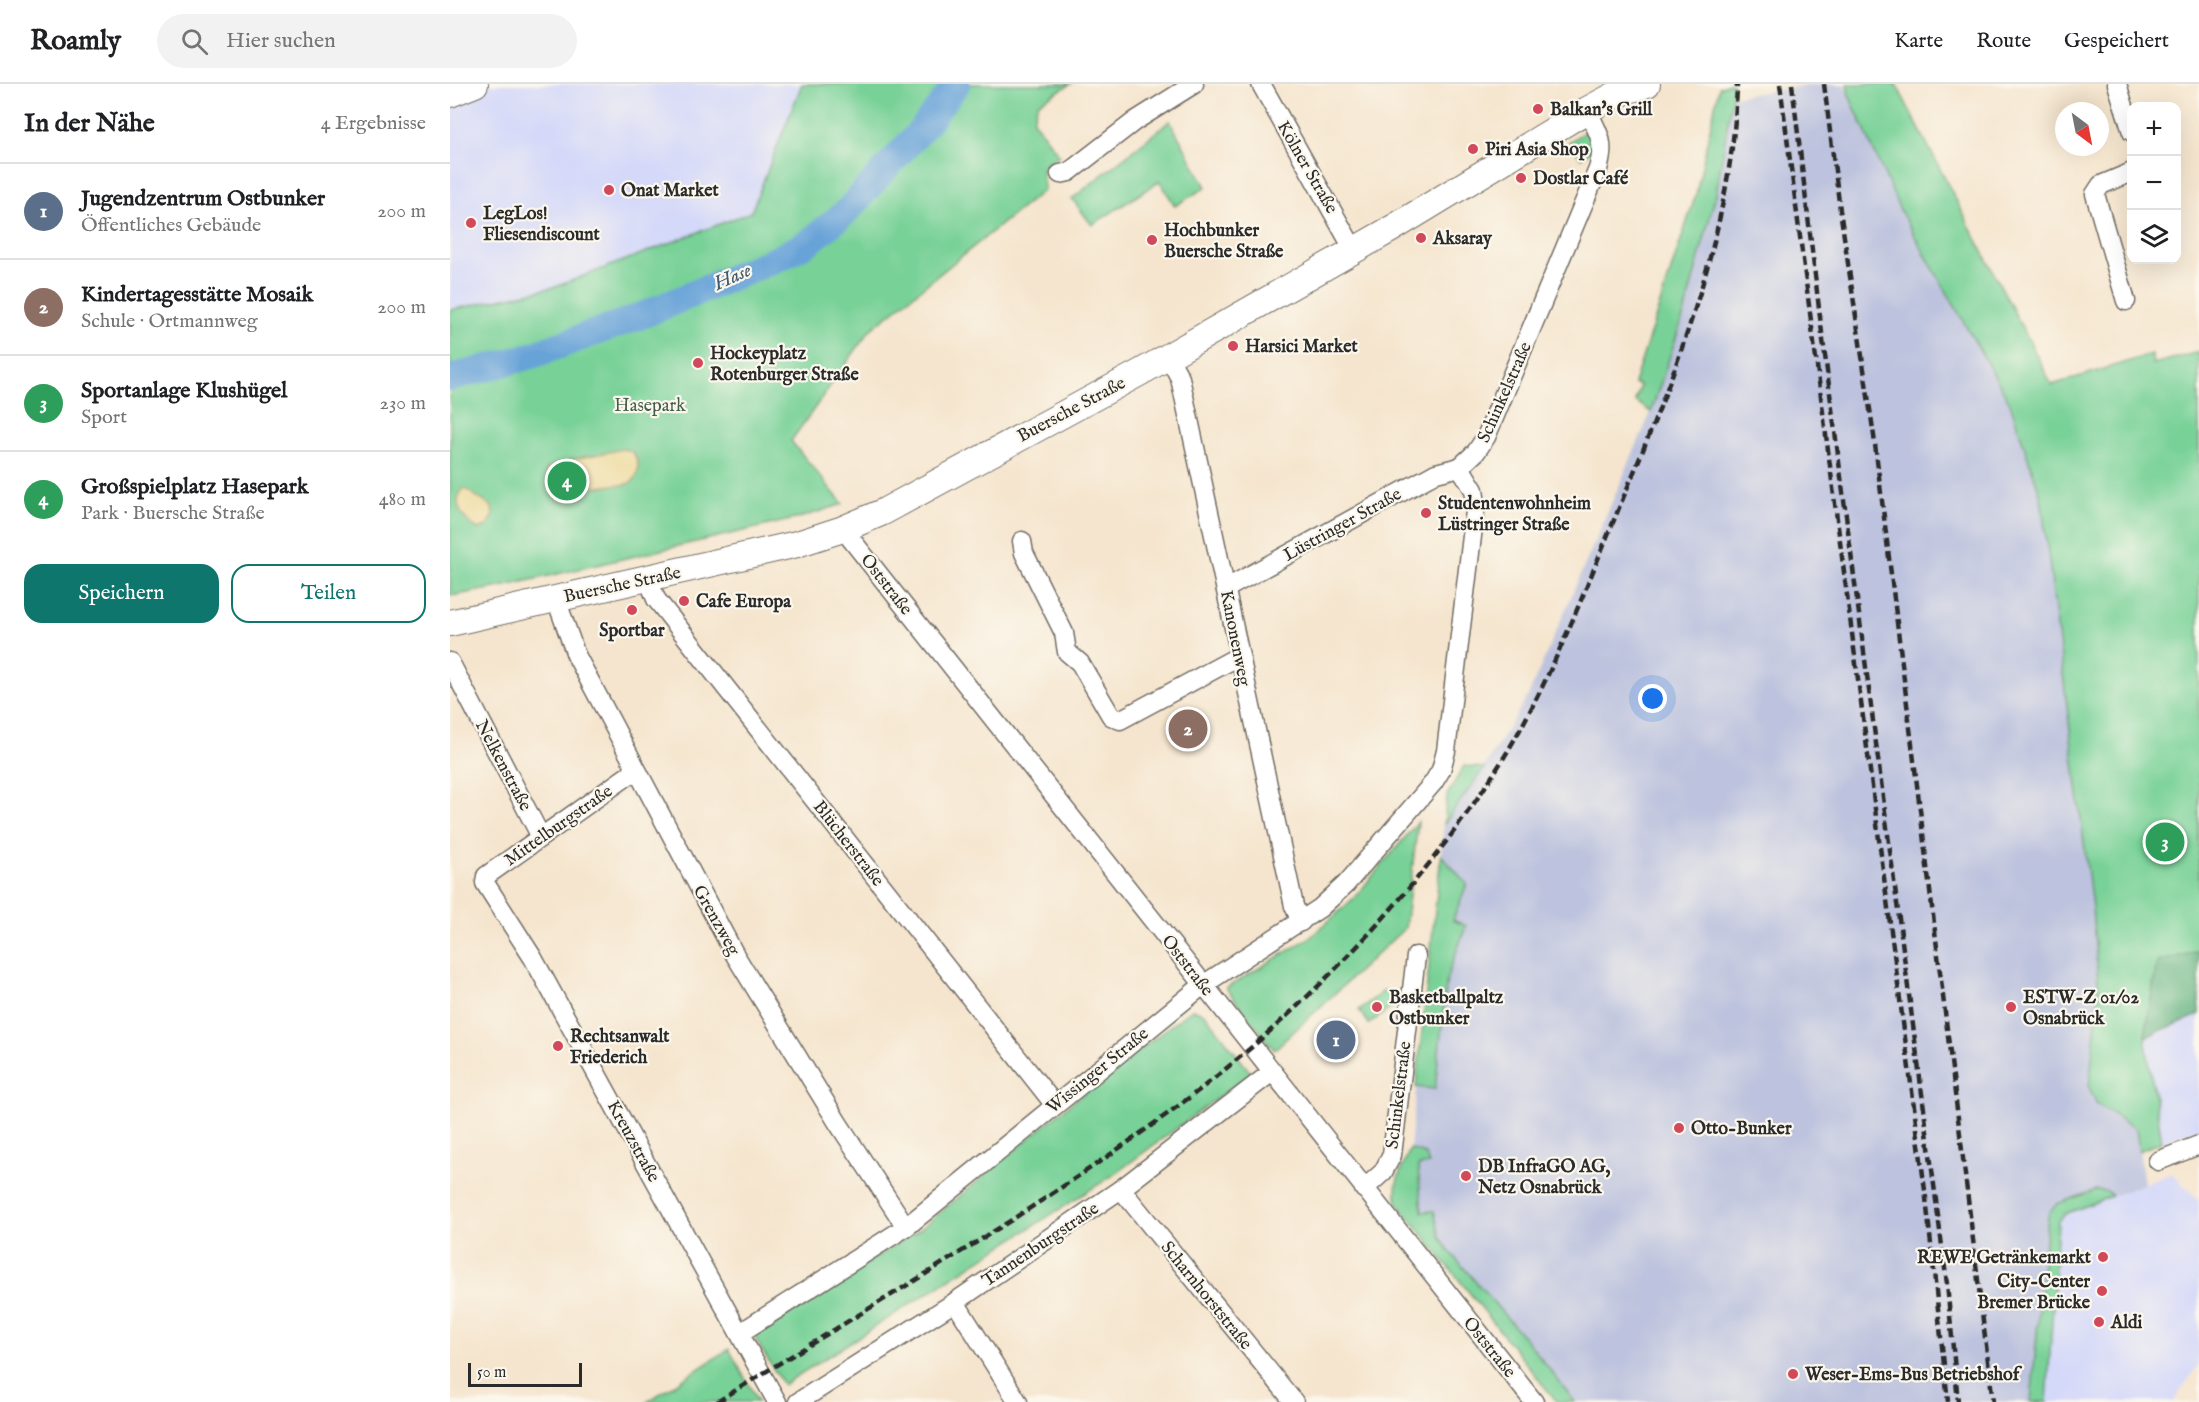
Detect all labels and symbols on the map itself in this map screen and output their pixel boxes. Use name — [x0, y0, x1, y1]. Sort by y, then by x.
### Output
place label: Balkan's Grill — [1550, 99, 1653, 122]
marker: Balkan's Grill — [1531, 102, 1545, 116]
north arrow — [2055, 102, 2109, 156]
street label: Kölner Straße — [1271, 117, 1342, 218]
place label: Piri Asia Shop — [1485, 139, 1589, 162]
marker: Piri Asia Shop — [1466, 142, 1480, 156]
place label: Dostlar Café — [1533, 168, 1629, 191]
marker: Dostlar Café — [1514, 171, 1528, 185]
place label: Onat Market — [621, 180, 719, 203]
marker: Onat Market — [602, 183, 616, 197]
place label: LegLos! Fliesendiscount — [483, 203, 601, 247]
marker: LegLos! Fliesendiscount — [464, 216, 478, 230]
place label: Hochbunker Buersche Straße — [1164, 220, 1284, 264]
place label: Aksaray — [1432, 228, 1493, 251]
marker: Aksaray — [1414, 231, 1428, 245]
marker: Hochbunker Buersche Straße — [1145, 233, 1159, 247]
water label: Hase — [709, 258, 756, 297]
place label: Harsici Market — [1245, 336, 1358, 359]
marker: Harsici Market — [1226, 339, 1240, 353]
street label: Schinkelstraße — [1473, 339, 1538, 447]
place label: Hockeyplatz Rotenburger Straße — [710, 343, 859, 387]
marker: Hockeyplatz Rotenburger Straße — [691, 356, 705, 370]
street label: Buersche Straße — [1014, 372, 1130, 448]
park label: Hasepark — [614, 395, 686, 418]
pin: 4 — [548, 458, 586, 504]
street label: Lüstringer Straße — [1280, 483, 1406, 567]
place label: Studentenwohnheim Lüstringer Straße — [1438, 493, 1591, 537]
marker: Studentenwohnheim Lüstringer Straße — [1419, 506, 1433, 520]
street label: Oststraße — [855, 550, 917, 620]
street label: Buersche Straße — [562, 562, 683, 609]
street label: Kanonenweg — [1214, 588, 1255, 688]
place label: Cafe Europa — [696, 591, 792, 614]
marker: Cafe Europa — [677, 594, 691, 608]
marker: Sportbar — [625, 603, 639, 617]
place label: Sportbar — [599, 620, 665, 643]
your location — [1638, 684, 1667, 713]
pin: 2 — [1168, 706, 1208, 752]
street label: Nelkenstraße — [469, 716, 536, 815]
street label: Mittelburgstraße — [500, 780, 617, 872]
street label: Blücherstraße — [807, 796, 888, 891]
pin: 3 — [2146, 820, 2184, 864]
street label: Grenzweg — [687, 882, 744, 960]
street label: Oststraße — [1156, 931, 1218, 1001]
place label: Basketballpaltz Ostbunker — [1389, 987, 1504, 1031]
place label: ESTW-Z 01/02 Osnabrück — [2023, 987, 2139, 1031]
marker: Basketballpaltz Ostbunker — [1370, 1000, 1384, 1014]
marker: ESTW-Z 01/02 Osnabrück — [2004, 1000, 2018, 1014]
pin: 1 — [1316, 1018, 1356, 1062]
street label: Wissinger Straße — [1042, 1023, 1154, 1119]
place label: Rechtsanwalt Friederich — [570, 1026, 670, 1070]
marker: Rechtsanwalt Friederich — [551, 1039, 565, 1053]
street label: Schinkelstraße — [1381, 1040, 1417, 1150]
street label: Kreuzstraße — [601, 1097, 665, 1187]
place label: Otto-Bunker — [1691, 1118, 1792, 1141]
marker: Otto-Bunker — [1672, 1121, 1686, 1135]
place label: DB InfraGO AG, Netz Osnabrück — [1477, 1156, 1610, 1200]
marker: DB InfraGO AG, Netz Osnabrück — [1459, 1169, 1473, 1183]
street label: Tannenburgstraße — [978, 1198, 1104, 1293]
street label: Scharnhorststraße — [1155, 1237, 1257, 1355]
place label: REWE Getränkemarkt — [1917, 1247, 2092, 1270]
marker: REWE Getränkemarkt — [2096, 1250, 2110, 1264]
place label: City-Center Bremer Brücke — [1977, 1271, 2091, 1315]
marker: City-Center Bremer Brücke — [2095, 1284, 2109, 1298]
place label: Aldi — [2110, 1312, 2143, 1335]
street label: Oststraße — [1457, 1313, 1520, 1383]
marker: Aldi — [2092, 1315, 2106, 1329]
scale bar — [468, 1360, 582, 1388]
place label: Weser-Ems-Bus Betriebshof — [1804, 1364, 2023, 1387]
marker: Weser-Ems-Bus Betriebshof — [1786, 1367, 1800, 1381]

